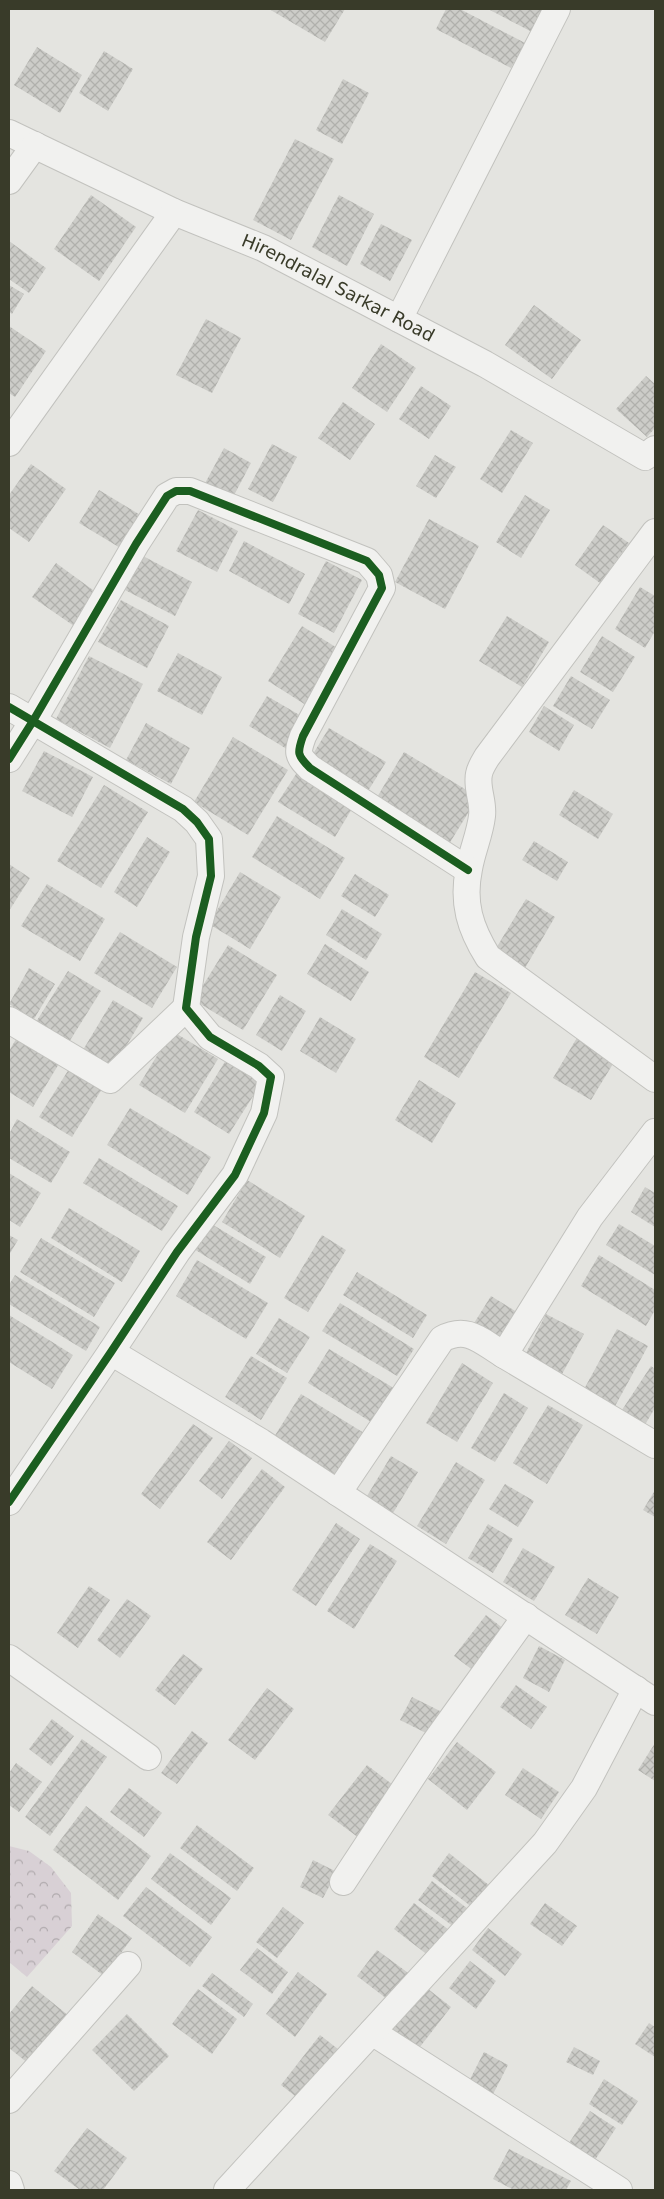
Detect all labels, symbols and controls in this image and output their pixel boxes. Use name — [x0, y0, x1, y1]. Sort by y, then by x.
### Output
street label: Hirendralal Sarkar Road — [239, 230, 438, 346]

